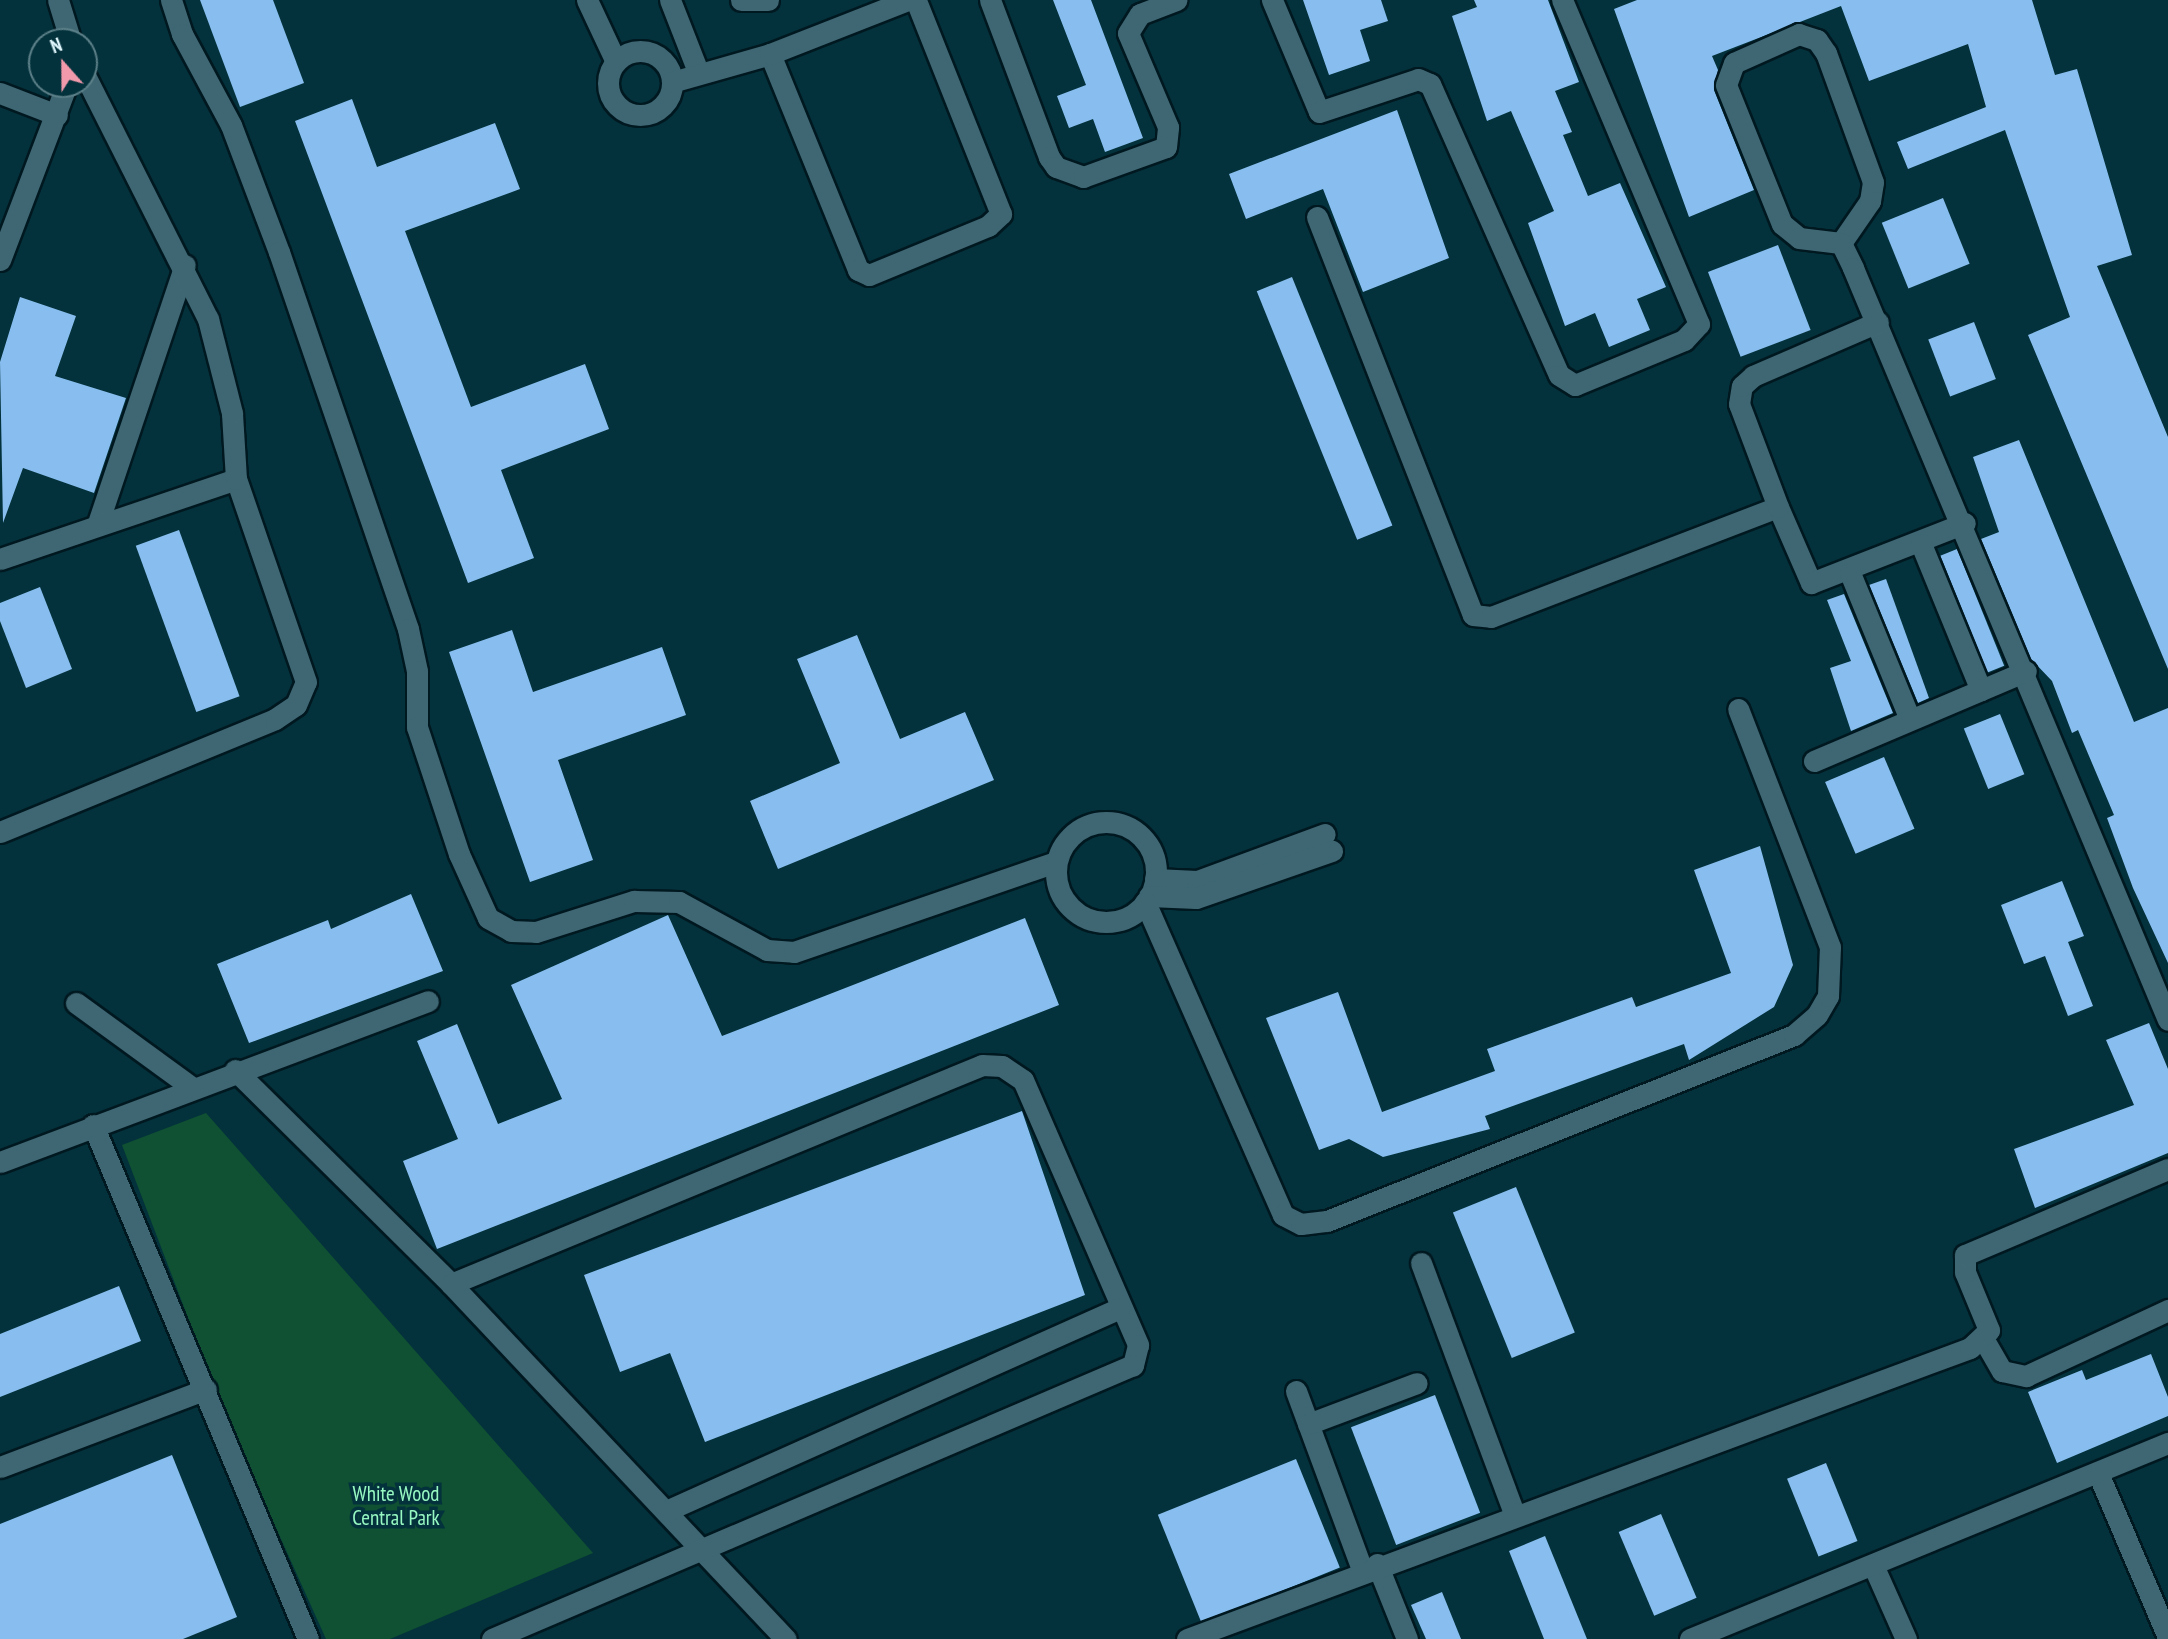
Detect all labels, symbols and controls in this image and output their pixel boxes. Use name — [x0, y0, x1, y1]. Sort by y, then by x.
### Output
north arrow — [28, 28, 98, 98]
text: N — [47, 32, 65, 58]
park label: White Wood Central Park — [352, 1481, 440, 1531]

